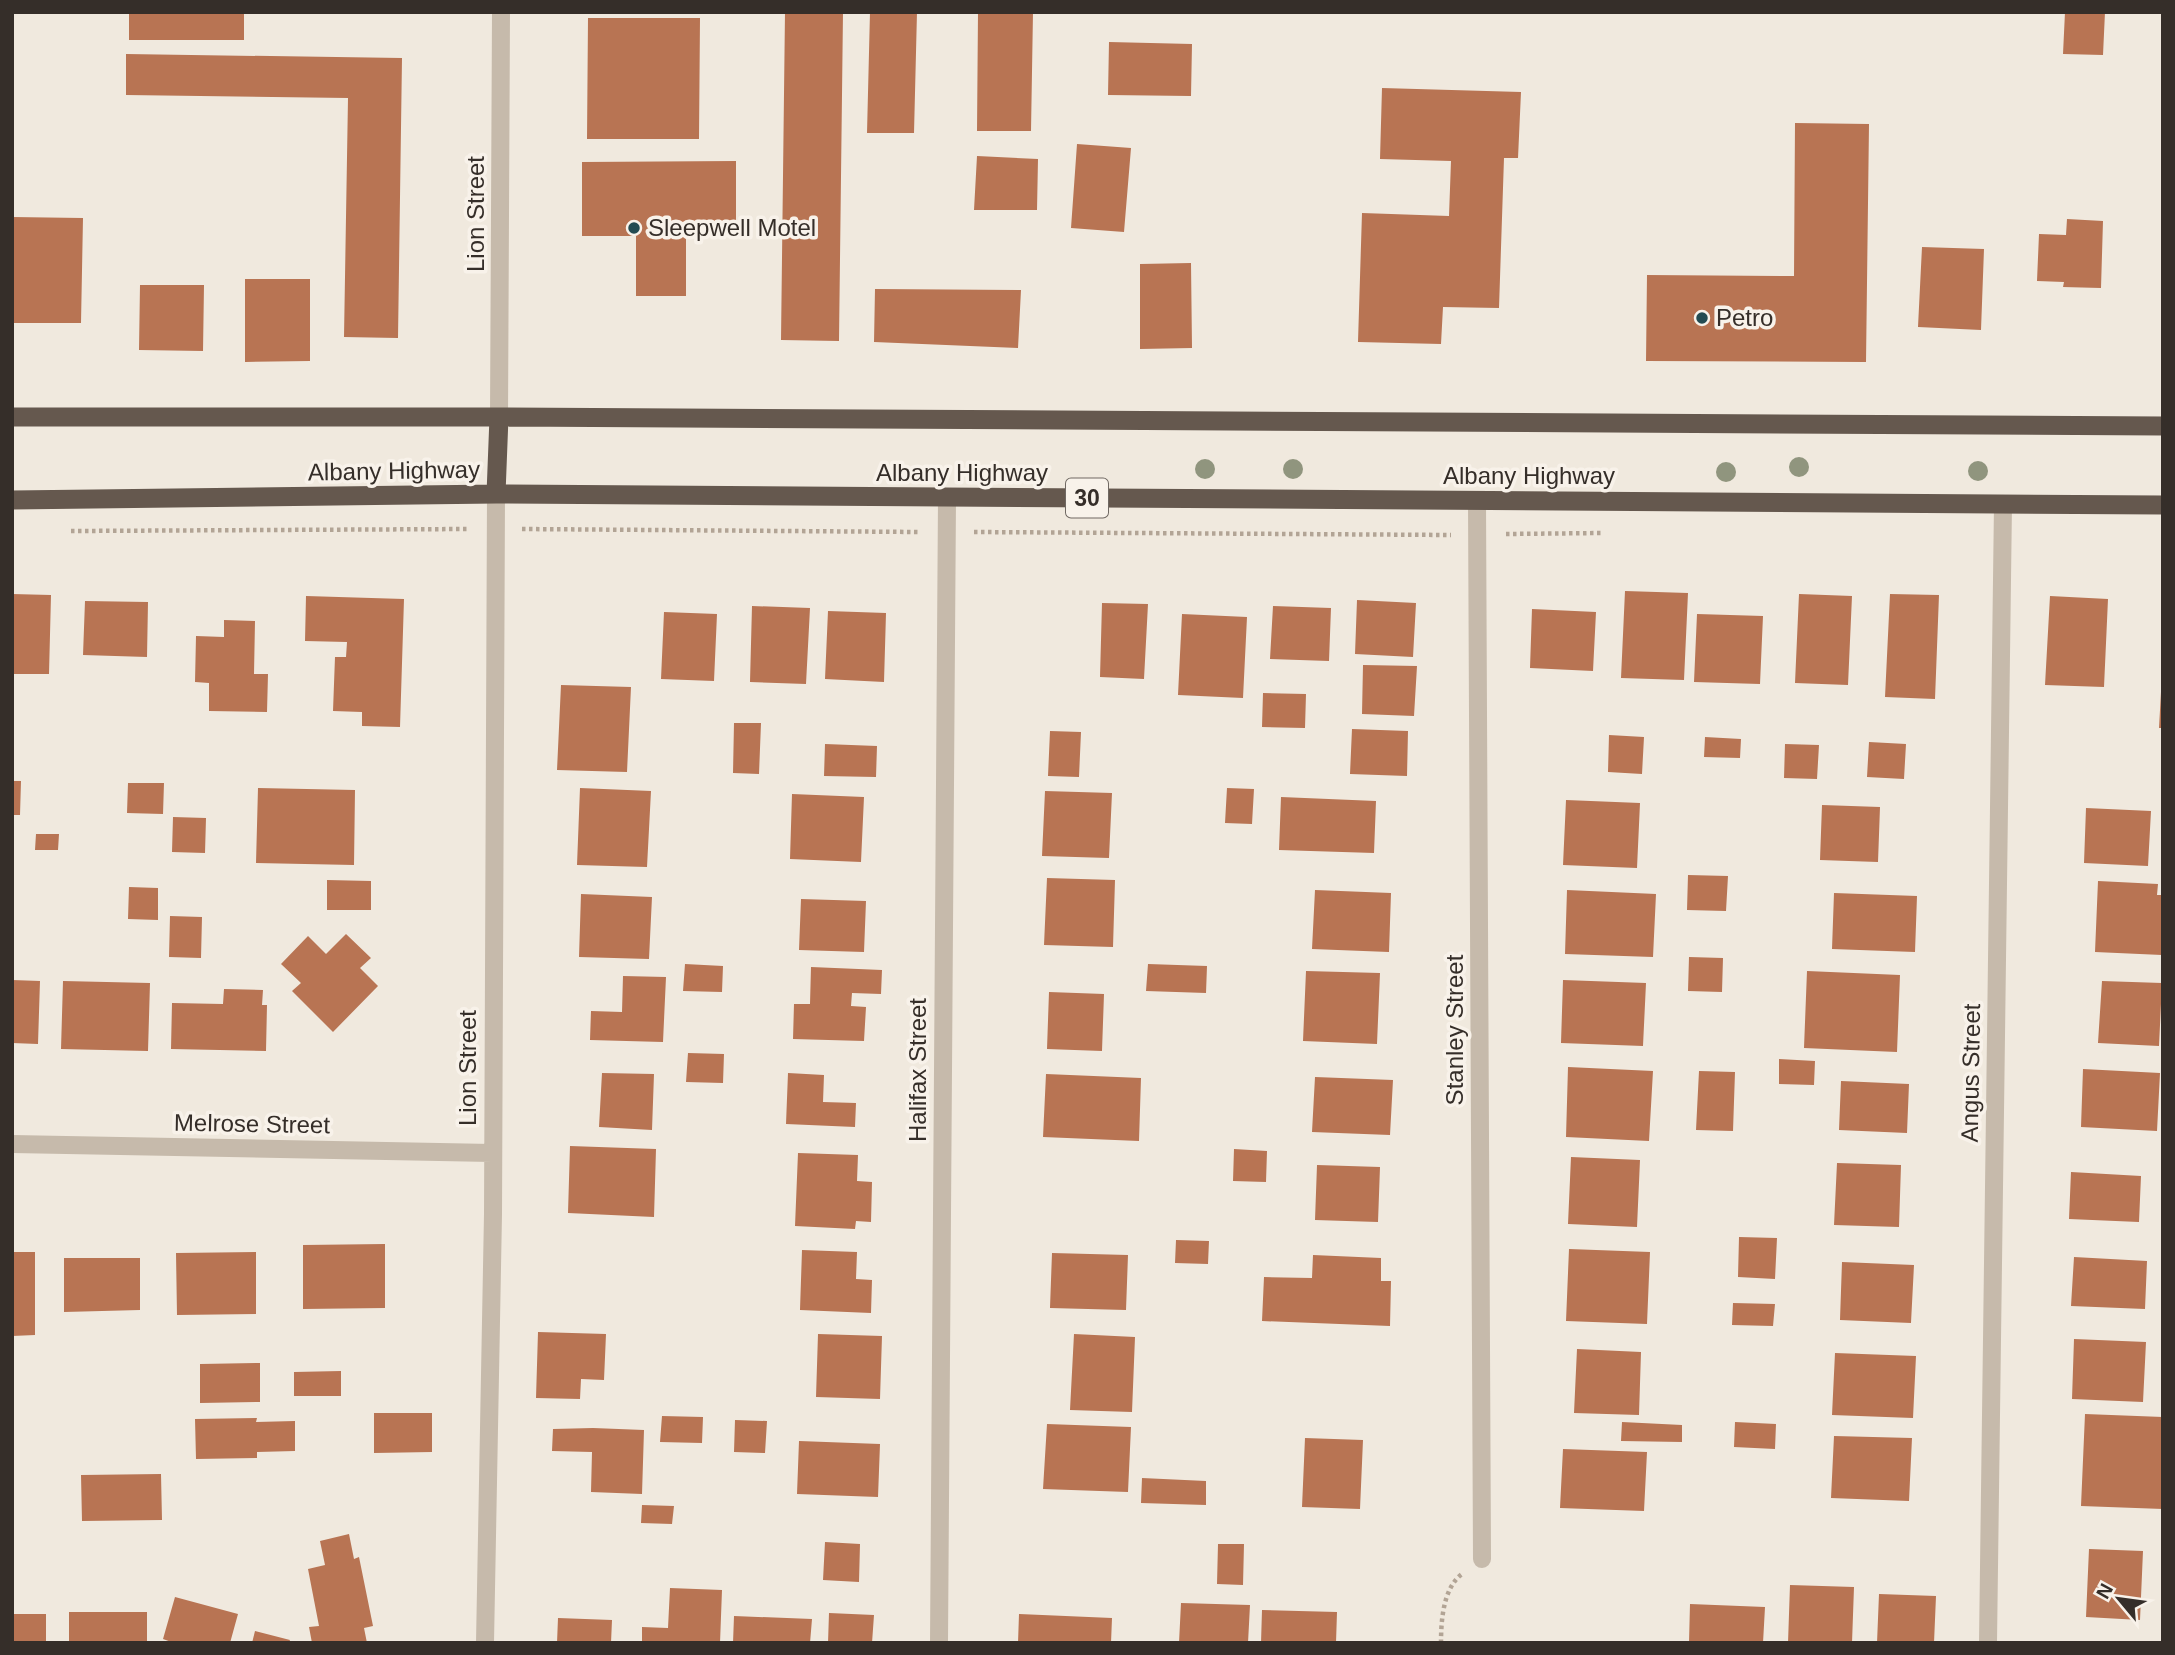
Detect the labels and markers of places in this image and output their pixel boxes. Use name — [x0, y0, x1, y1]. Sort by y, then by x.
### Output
place label: Sleepwell Motel — [648, 214, 816, 241]
marker: Sleepwell Motel — [626, 220, 642, 236]
place label: Petro — [1716, 304, 1773, 331]
marker: Petro — [1694, 310, 1710, 326]

